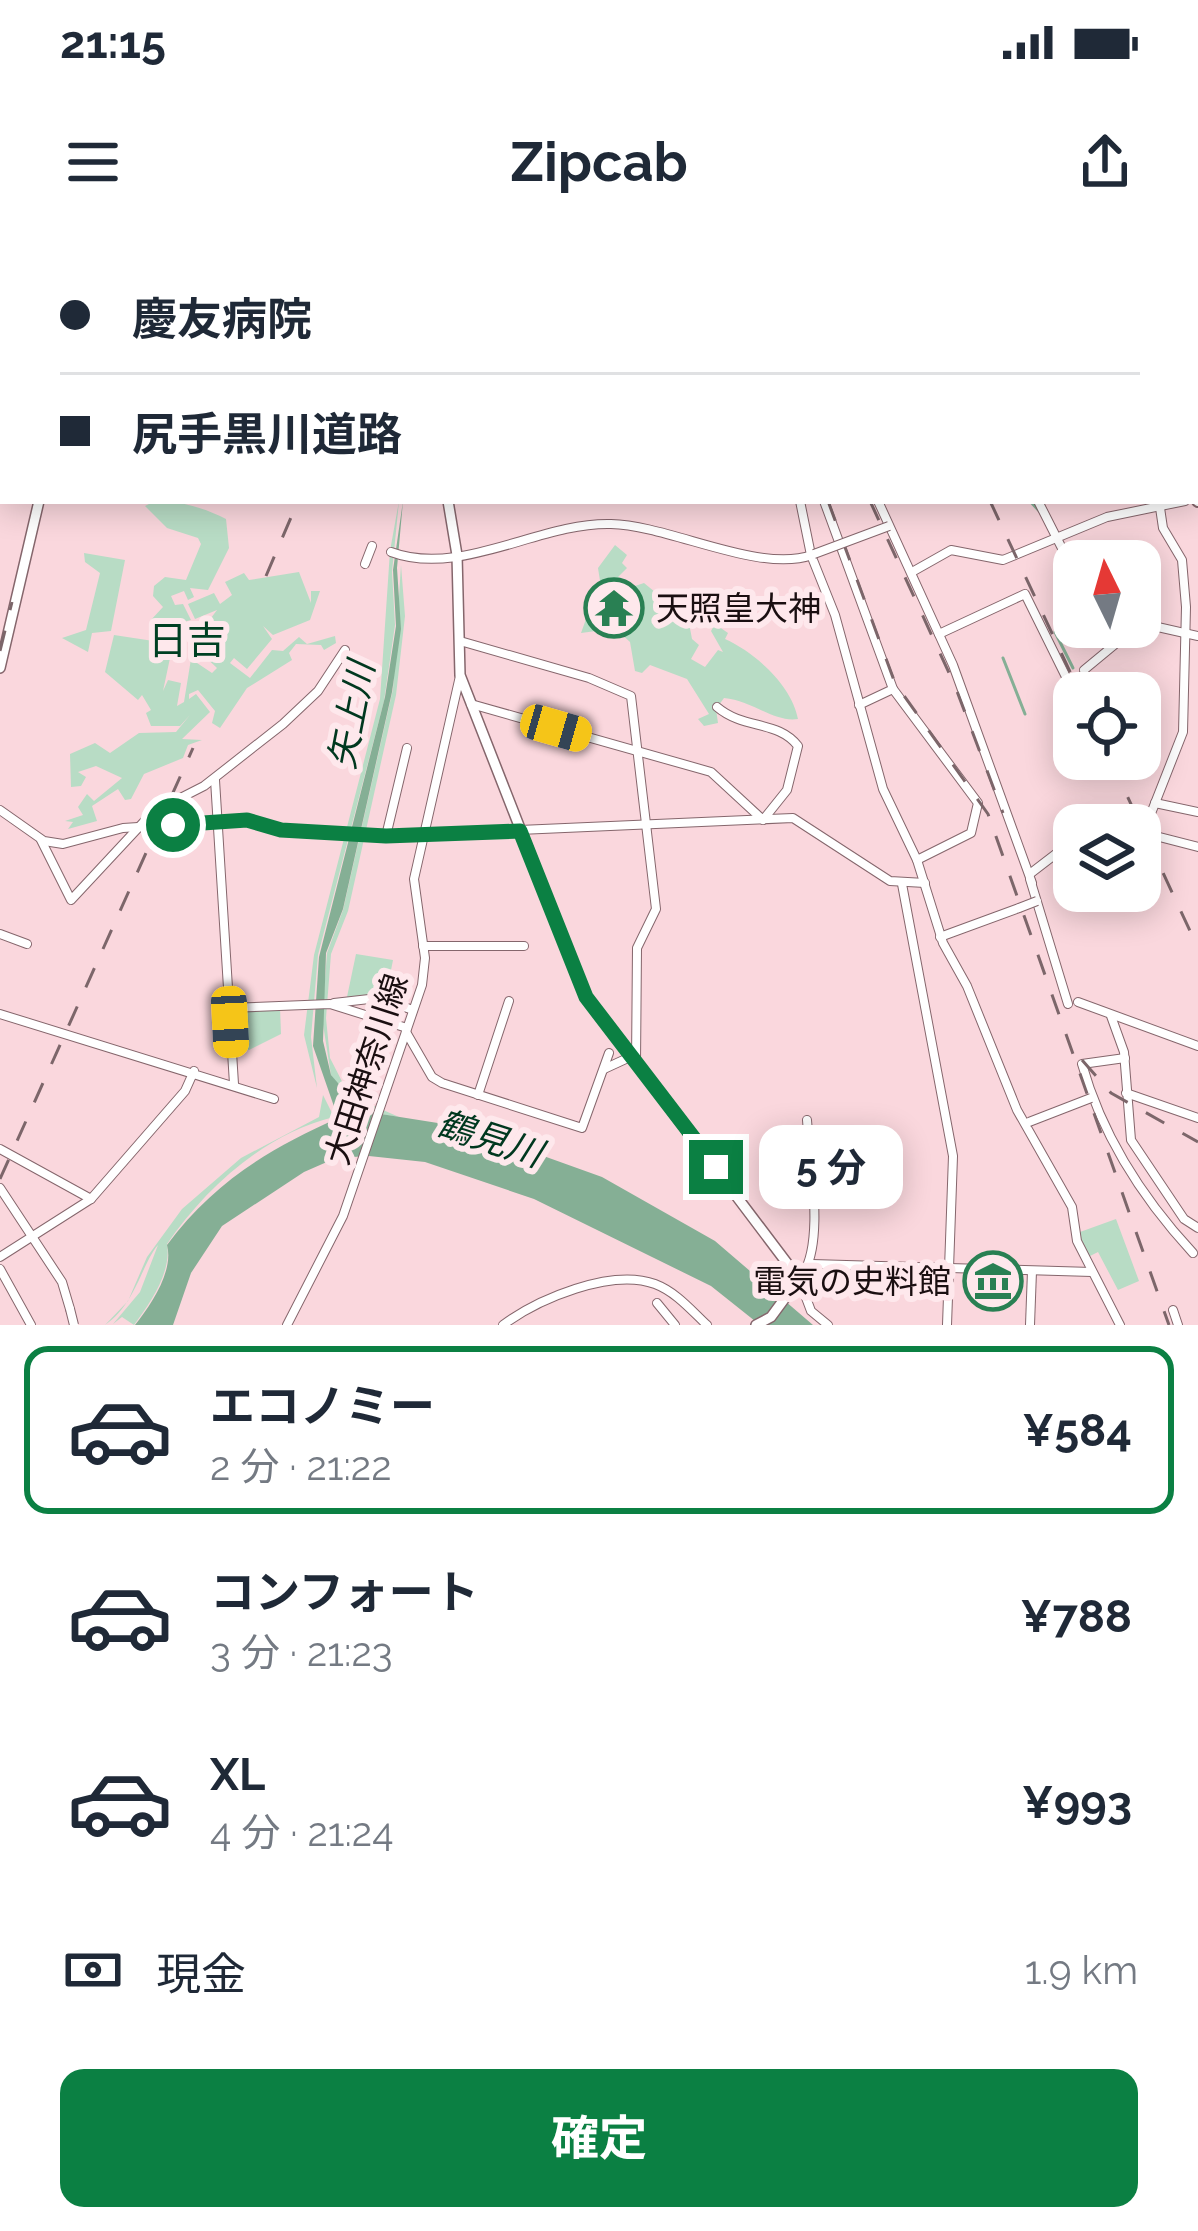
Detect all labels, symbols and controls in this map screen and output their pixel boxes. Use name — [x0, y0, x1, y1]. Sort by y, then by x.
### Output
text: 21:15 — [60, 16, 166, 69]
icon: menu — [60, 129, 126, 195]
icon: share — [1072, 129, 1138, 195]
text: Zipcab — [510, 130, 688, 194]
text: 慶友病院 — [132, 293, 312, 346]
text: 尻手黒川道路 — [132, 408, 402, 461]
north arrow — [1053, 540, 1161, 648]
map controls — [1053, 540, 1161, 912]
temple icon: 天照皇大神 — [583, 577, 645, 639]
place label: 天照皇大神 — [656, 589, 821, 628]
district label: 日吉 — [148, 617, 226, 663]
water label: 矢上川 — [320, 654, 383, 772]
button: locate — [1053, 672, 1161, 780]
car — [516, 701, 596, 755]
route start — [146, 798, 200, 852]
button: layers — [1053, 804, 1161, 912]
street label: 大田神奈川線 — [317, 969, 416, 1169]
car — [210, 985, 250, 1059]
water label: 鶴見川 — [432, 1101, 552, 1176]
callout: 5 分 — [758, 1125, 902, 1209]
route end — [689, 1140, 743, 1194]
text: 5 分 — [796, 1144, 866, 1190]
museum icon: 電気の史料館 — [962, 1250, 1024, 1312]
place label: 電気の史料館 — [753, 1262, 951, 1301]
icon: car — [66, 1376, 174, 1484]
text: エコノミー — [210, 1380, 435, 1433]
text: ¥584 — [1022, 1404, 1132, 1457]
text: 2 分 · 21:22 — [210, 1443, 392, 1489]
icon: car — [66, 1562, 174, 1670]
text: コンフォート — [210, 1566, 479, 1619]
text: ¥788 — [1020, 1590, 1132, 1643]
text: 3 分 · 21:23 — [210, 1629, 393, 1675]
icon: car — [66, 1748, 174, 1856]
text: XL — [210, 1748, 265, 1801]
text: ¥993 — [1022, 1776, 1132, 1829]
text: 4 分 · 21:24 — [210, 1809, 393, 1855]
icon: cash — [60, 1937, 126, 2003]
text: 1.9 km — [1025, 1947, 1138, 1993]
text: 現金 — [156, 1948, 246, 2001]
button: 確定 — [60, 2069, 1138, 2207]

